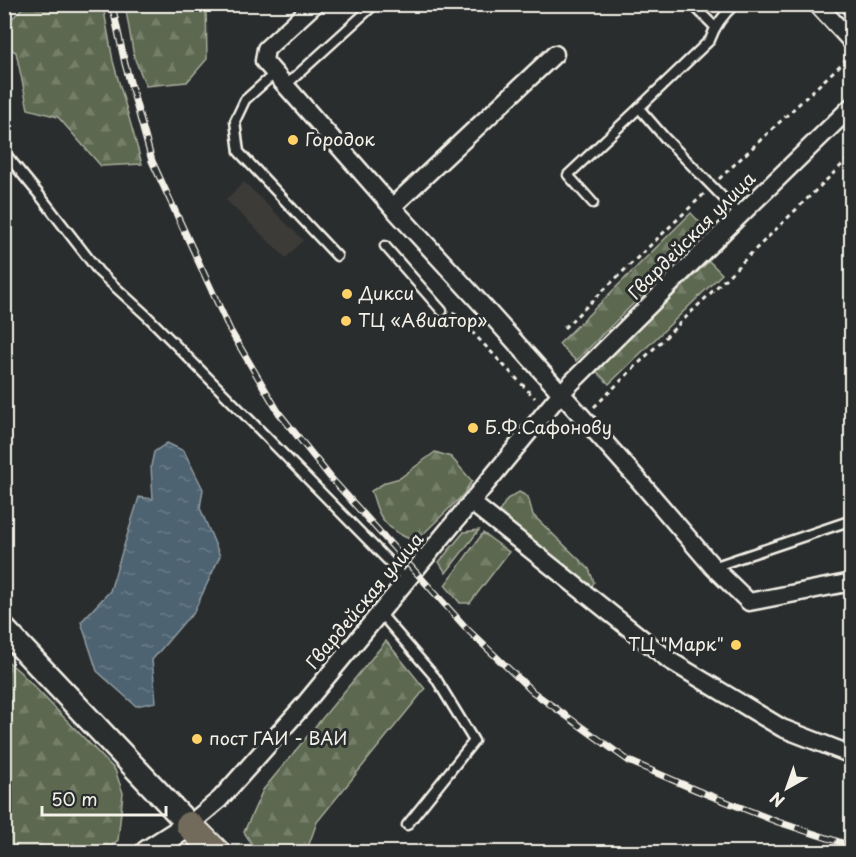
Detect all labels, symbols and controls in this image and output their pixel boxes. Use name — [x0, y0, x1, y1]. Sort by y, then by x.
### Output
place label: Городок — [305, 125, 375, 152]
marker: Городок — [286, 133, 300, 147]
street label: Гвардейская улица — [621, 164, 761, 305]
place label: Дикси — [358, 279, 414, 306]
marker: Дикси — [340, 287, 354, 301]
place label: ТЦ «Авиатор» — [358, 306, 487, 333]
marker: ТЦ «Авиатор» — [339, 314, 353, 328]
place label: Б.Ф.Сафонову — [485, 413, 612, 440]
marker: Б.Ф.Сафонову — [466, 421, 480, 435]
street label: Гвардейская улица — [298, 525, 430, 674]
place label: ТЦ "Марк" — [628, 630, 724, 657]
marker: ТЦ "Марк" — [729, 638, 743, 652]
place label: пост ГАИ - ВАИ — [209, 724, 347, 751]
marker: пост ГАИ - ВАИ — [190, 732, 204, 746]
north arrow — [757, 758, 817, 818]
scale bar — [42, 779, 166, 817]
text: 50 m — [51, 785, 98, 812]
text: N — [764, 787, 789, 814]

